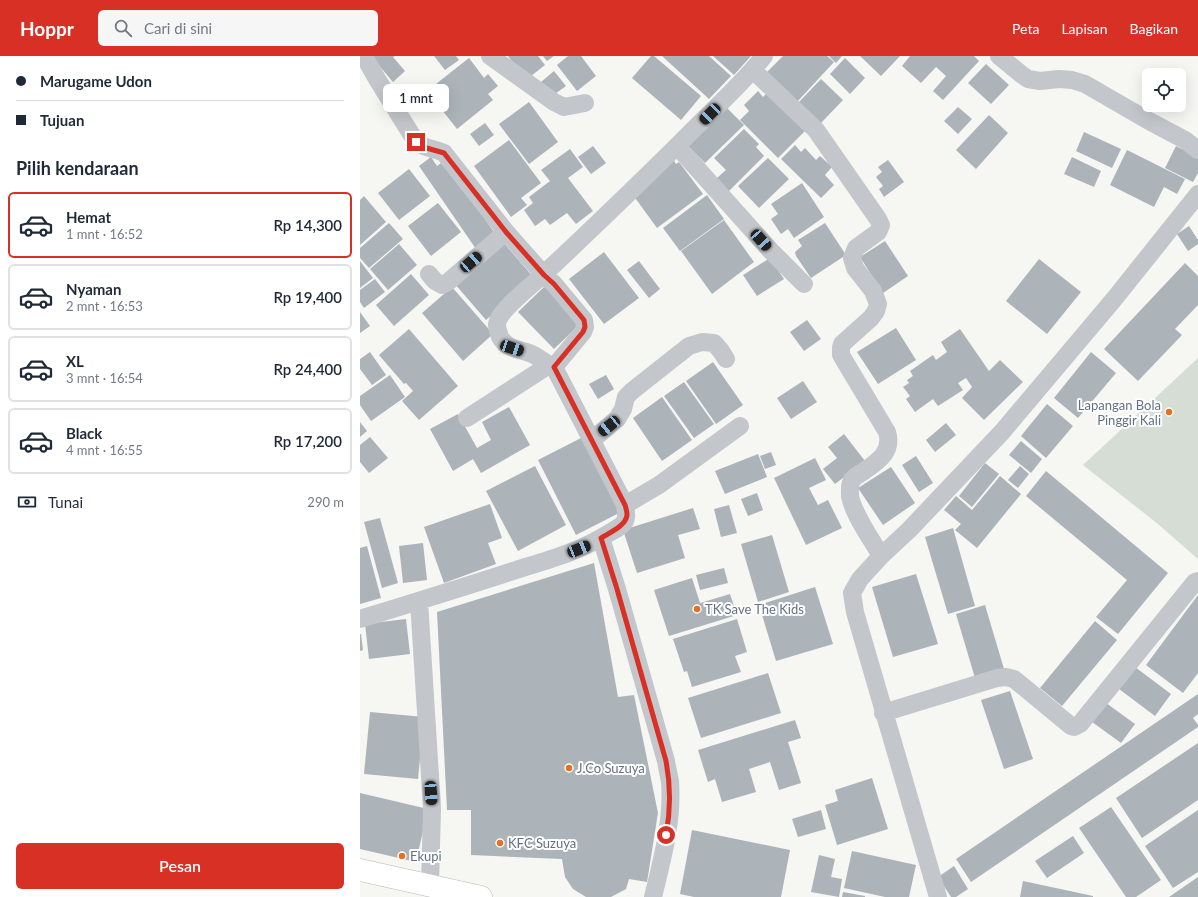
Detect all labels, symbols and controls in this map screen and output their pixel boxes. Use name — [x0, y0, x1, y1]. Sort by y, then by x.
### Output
search box — [98, 10, 378, 46]
text: Hoppr — [20, 17, 74, 40]
icon: search — [112, 17, 134, 39]
text: Cari di sini — [144, 19, 212, 37]
text: Peta — [1012, 20, 1039, 37]
text: Lapisan — [1061, 20, 1108, 37]
text: Bagikan — [1130, 20, 1178, 37]
map controls — [1142, 68, 1186, 112]
button: locate — [1142, 68, 1186, 112]
text: Marugame Udon — [40, 72, 152, 90]
callout: 1 mnt — [383, 84, 449, 112]
text: 1 mnt — [399, 90, 433, 106]
car — [697, 101, 723, 127]
text: Tujuan — [40, 111, 84, 129]
route end — [407, 133, 425, 151]
text: Pilih kendaraan — [16, 157, 139, 179]
icon: car — [18, 207, 54, 243]
text: Hemat — [66, 208, 111, 226]
text: Rp 14,300 — [273, 216, 342, 234]
text: 1 mnt · 16:52 — [66, 226, 143, 242]
car — [749, 227, 773, 253]
car — [458, 250, 484, 274]
icon: car — [18, 279, 54, 315]
text: Nyaman — [66, 280, 121, 298]
text: Rp 19,400 — [273, 288, 342, 306]
text: 2 mnt · 16:53 — [66, 298, 143, 314]
car — [499, 339, 525, 357]
icon: car — [18, 351, 54, 387]
text: XL — [66, 352, 84, 370]
text: Rp 24,400 — [273, 360, 342, 378]
text: 3 mnt · 16:54 — [66, 370, 143, 386]
place label: Lapangan Bola Pinggir Kali — [1078, 397, 1161, 428]
marker: Lapangan Bola Pinggir Kali — [1164, 407, 1174, 417]
car — [596, 414, 622, 438]
icon: car — [18, 423, 54, 459]
text: Black — [66, 424, 102, 442]
text: Rp 17,200 — [273, 432, 342, 450]
text: 4 mnt · 16:55 — [66, 442, 143, 458]
icon: cash — [16, 491, 38, 513]
text: Tunai — [48, 493, 83, 511]
text: 290 m — [307, 494, 344, 510]
car — [566, 539, 592, 559]
place label: TK Save The Kids — [705, 601, 804, 617]
marker: TK Save The Kids — [692, 604, 702, 614]
place label: J.Co Suzuya — [577, 760, 645, 776]
marker: J.Co Suzuya — [564, 763, 574, 773]
car — [424, 781, 438, 805]
route start — [657, 826, 675, 844]
place label: KFC Suzuya — [508, 835, 576, 851]
marker: KFC Suzuya — [495, 838, 505, 848]
button: Pesan — [16, 843, 344, 889]
place label: Ekupi — [410, 848, 442, 864]
marker: Ekupi — [397, 851, 407, 861]

